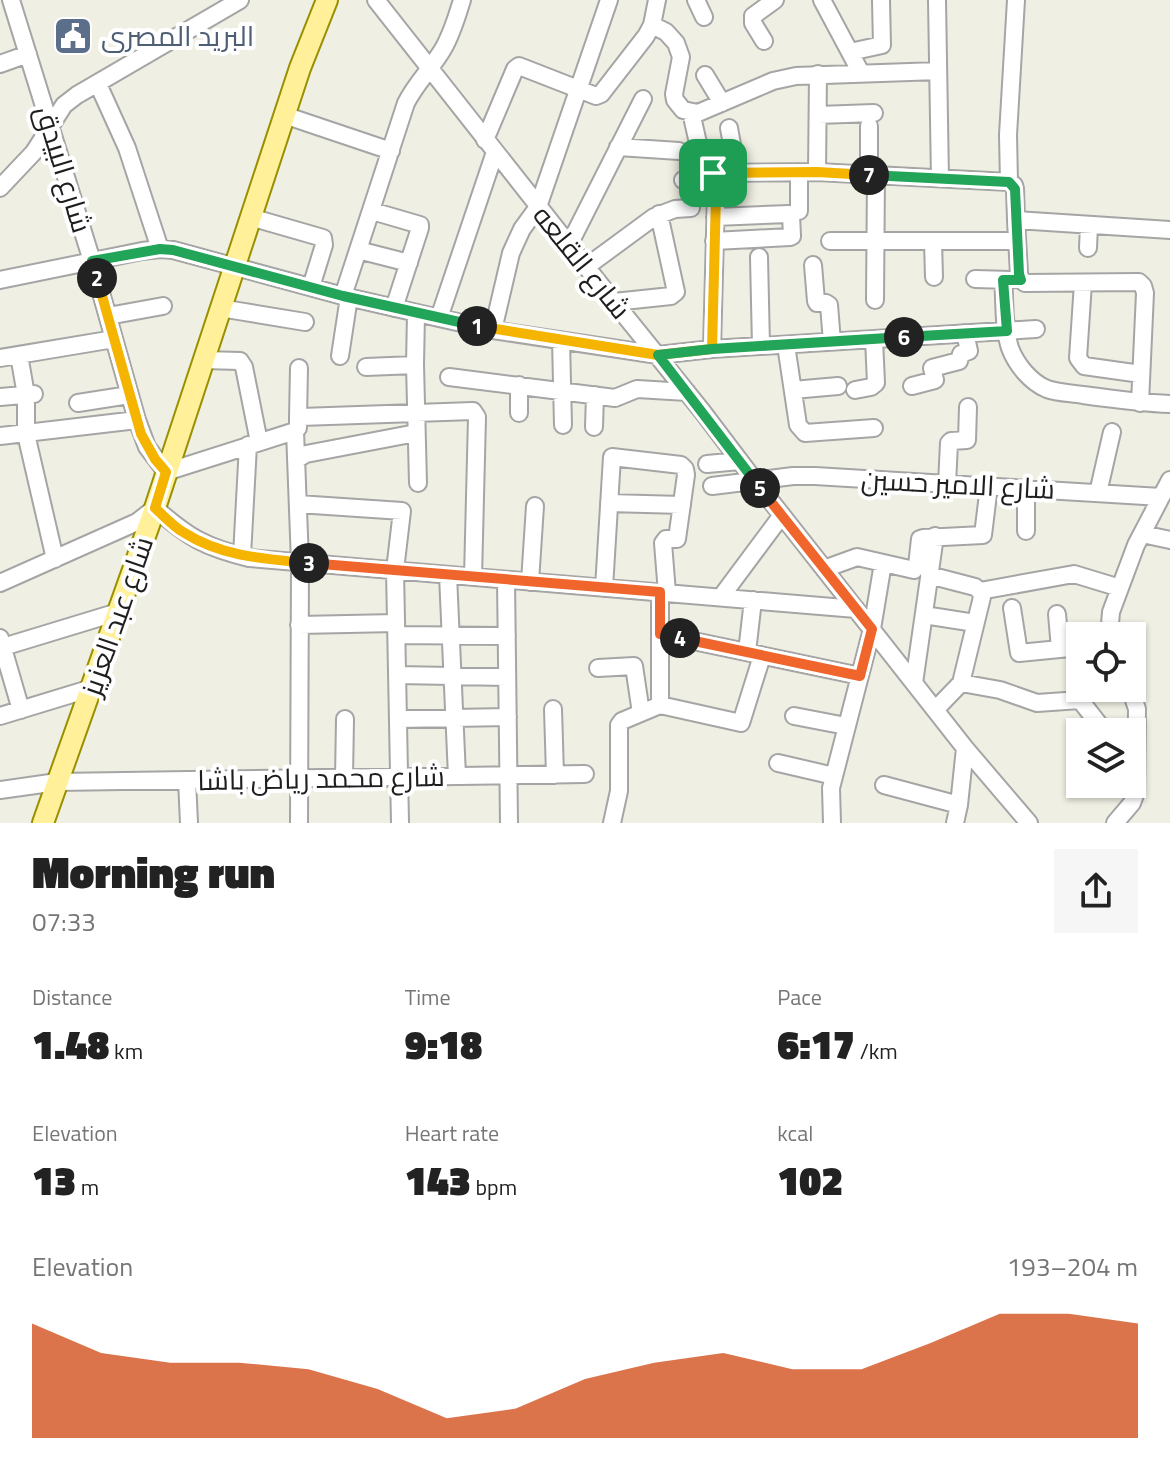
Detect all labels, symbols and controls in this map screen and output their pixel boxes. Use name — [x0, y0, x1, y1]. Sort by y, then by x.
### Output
place label: البريد المصرى — [101, 14, 254, 57]
public building icon: البريد المصرى — [52, 15, 94, 57]
street label: شارع البيدق — [25, 100, 104, 238]
pin — [679, 139, 747, 207]
icon: arrive — [691, 151, 735, 195]
pin: 7 — [849, 155, 889, 195]
text: 7 — [863, 158, 875, 192]
street label: شارع القلعه — [523, 195, 642, 328]
pin: 2 — [77, 258, 117, 298]
text: 2 — [91, 261, 103, 295]
pin: 1 — [457, 306, 497, 346]
text: 1 — [471, 309, 483, 343]
pin: 6 — [884, 317, 924, 357]
text: 6 — [898, 320, 910, 354]
street label: شارع الامير حسين — [860, 457, 1056, 510]
pin: 5 — [740, 468, 780, 508]
text: 5 — [754, 471, 766, 505]
street label: شارع عبد العزيز — [69, 530, 164, 703]
pin: 3 — [289, 543, 329, 583]
text: 3 — [303, 546, 315, 580]
pin: 4 — [660, 618, 700, 658]
text: 4 — [674, 621, 686, 655]
map controls — [1066, 622, 1146, 798]
button: locate — [1066, 622, 1146, 702]
button: layers — [1066, 718, 1146, 798]
street label: شارع محمد رياض باشا — [197, 754, 445, 801]
text: Morning run — [32, 838, 275, 905]
button: share — [1054, 849, 1138, 933]
text: 07:33 — [32, 902, 96, 941]
text: Distance — [32, 980, 112, 1014]
text: Time — [405, 980, 451, 1014]
text: Pace — [777, 980, 822, 1014]
text: 1.48 — [32, 1014, 109, 1075]
text: 9:18 — [405, 1014, 482, 1075]
text: 6:17 — [777, 1014, 855, 1075]
text: km — [109, 1034, 143, 1068]
text: /km — [855, 1034, 898, 1068]
text: Elevation — [32, 1116, 118, 1150]
text: Heart rate — [405, 1116, 499, 1150]
text: kcal — [777, 1116, 813, 1150]
text: 13 — [32, 1150, 76, 1211]
text: 143 — [405, 1150, 471, 1211]
text: 102 — [777, 1150, 843, 1211]
text: m — [76, 1170, 99, 1204]
text: bpm — [471, 1170, 517, 1204]
text: Elevation — [32, 1247, 133, 1286]
text: 193–204 m — [1007, 1247, 1138, 1286]

